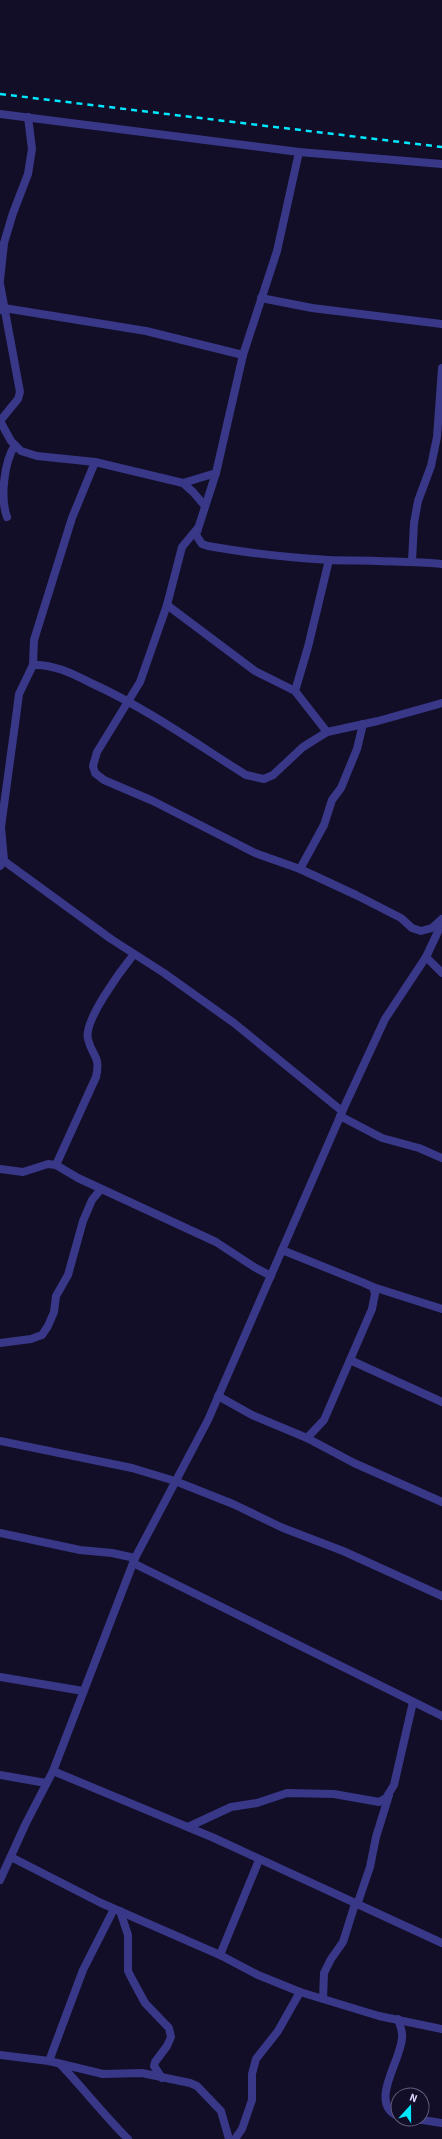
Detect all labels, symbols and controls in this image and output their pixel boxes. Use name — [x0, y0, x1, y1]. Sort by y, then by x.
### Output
north arrow — [390, 2087, 430, 2127]
text: N — [407, 2090, 420, 2106]

